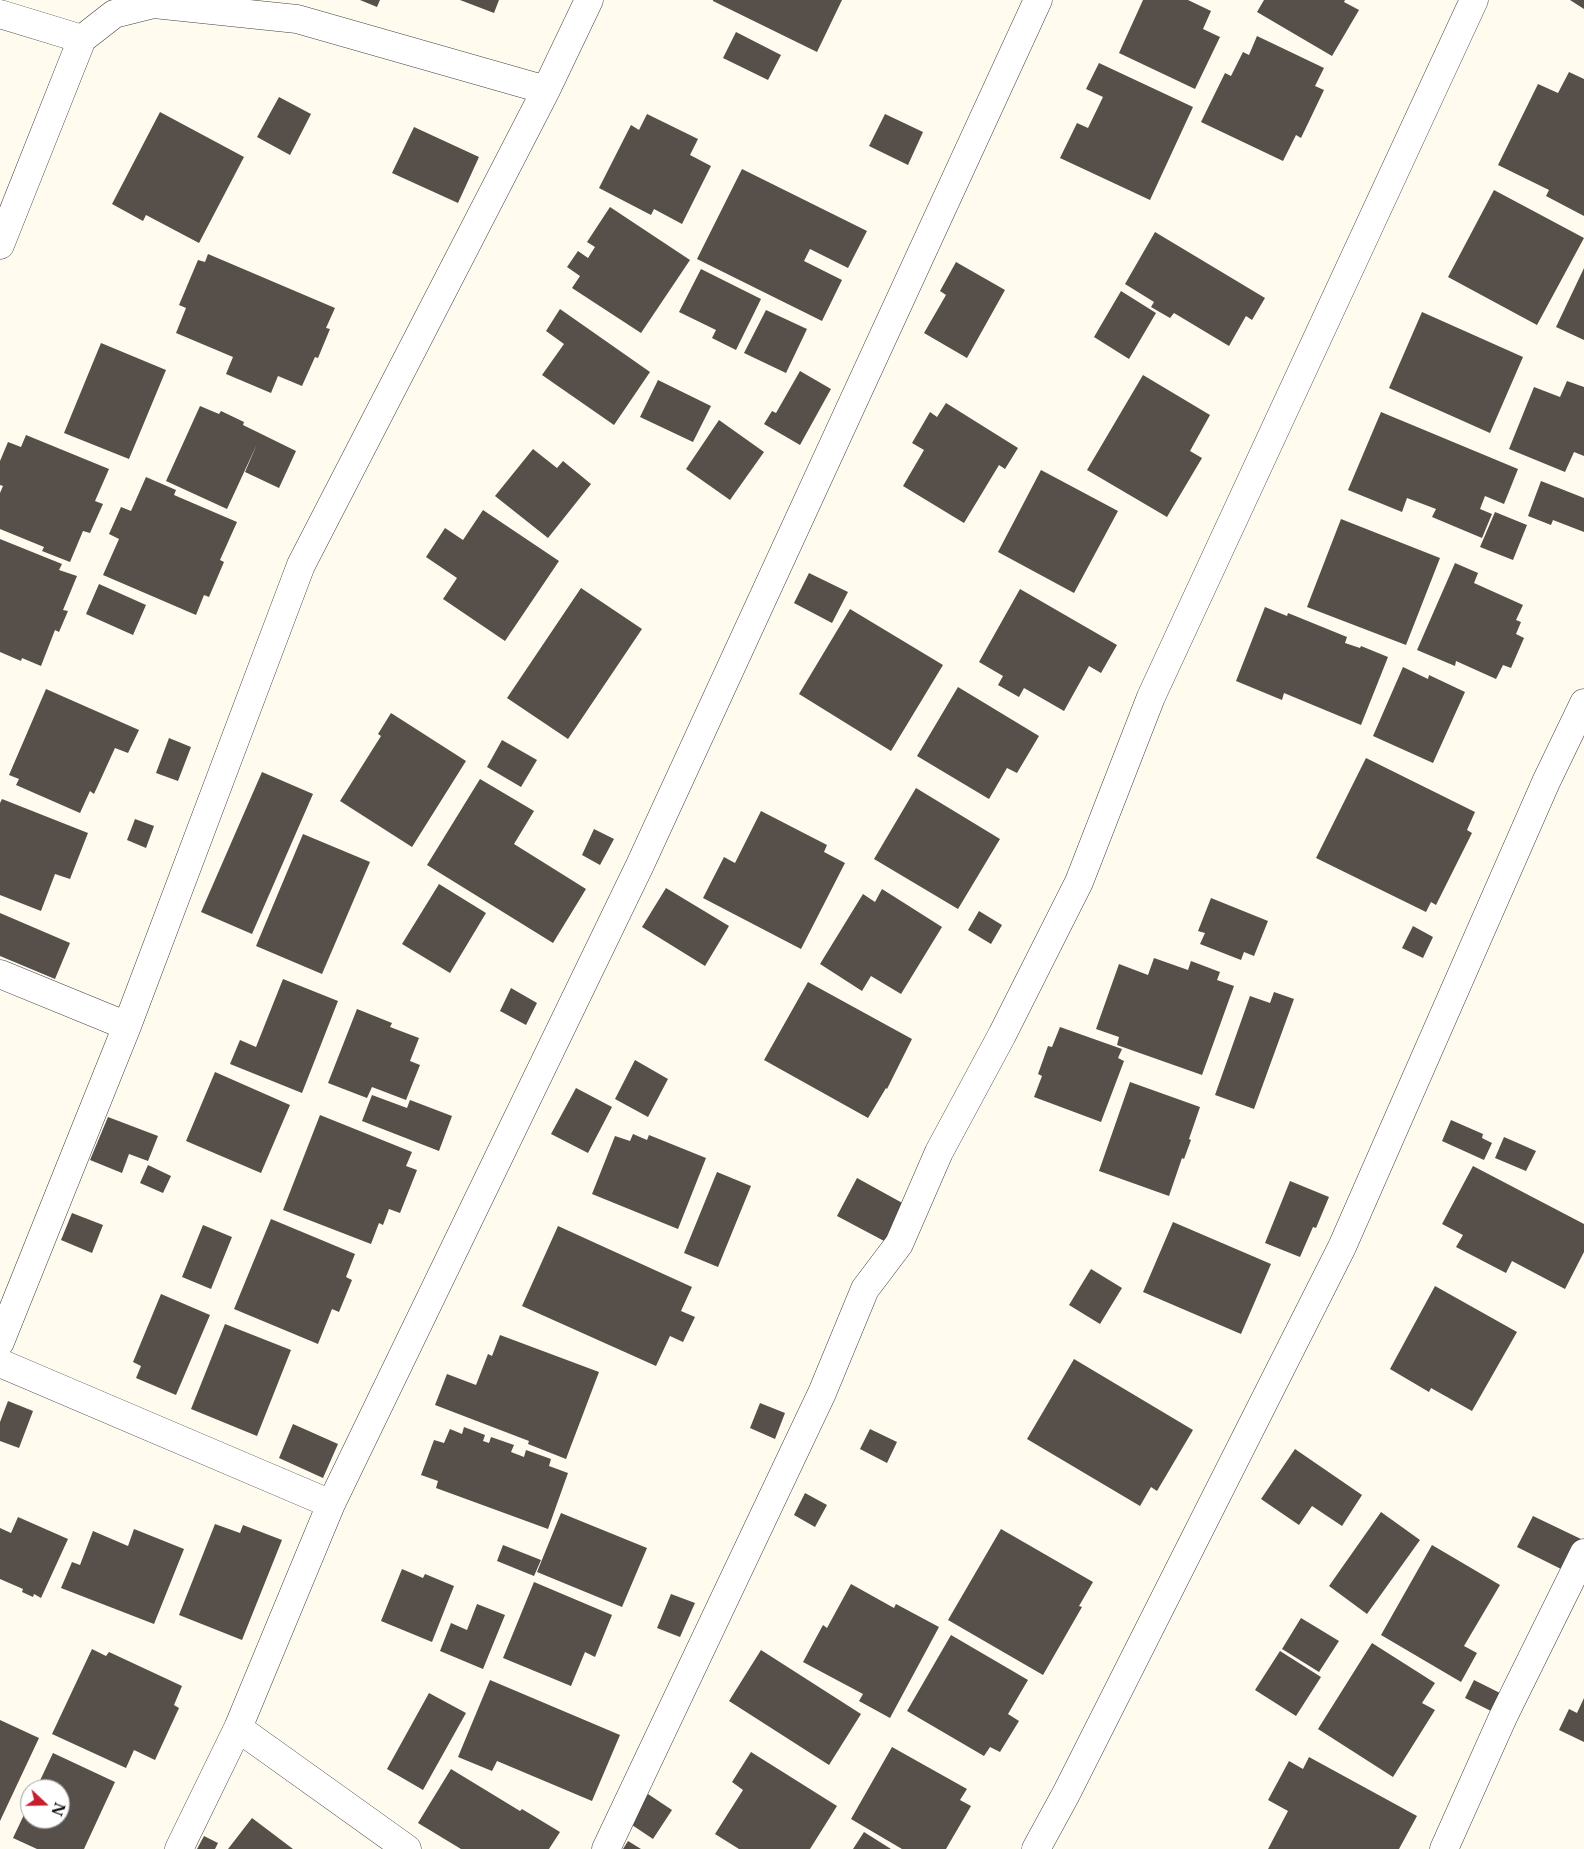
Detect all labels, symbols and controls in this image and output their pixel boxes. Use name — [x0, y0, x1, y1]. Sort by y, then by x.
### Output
north arrow — [20, 1779, 70, 1829]
text: N — [47, 1800, 69, 1818]

